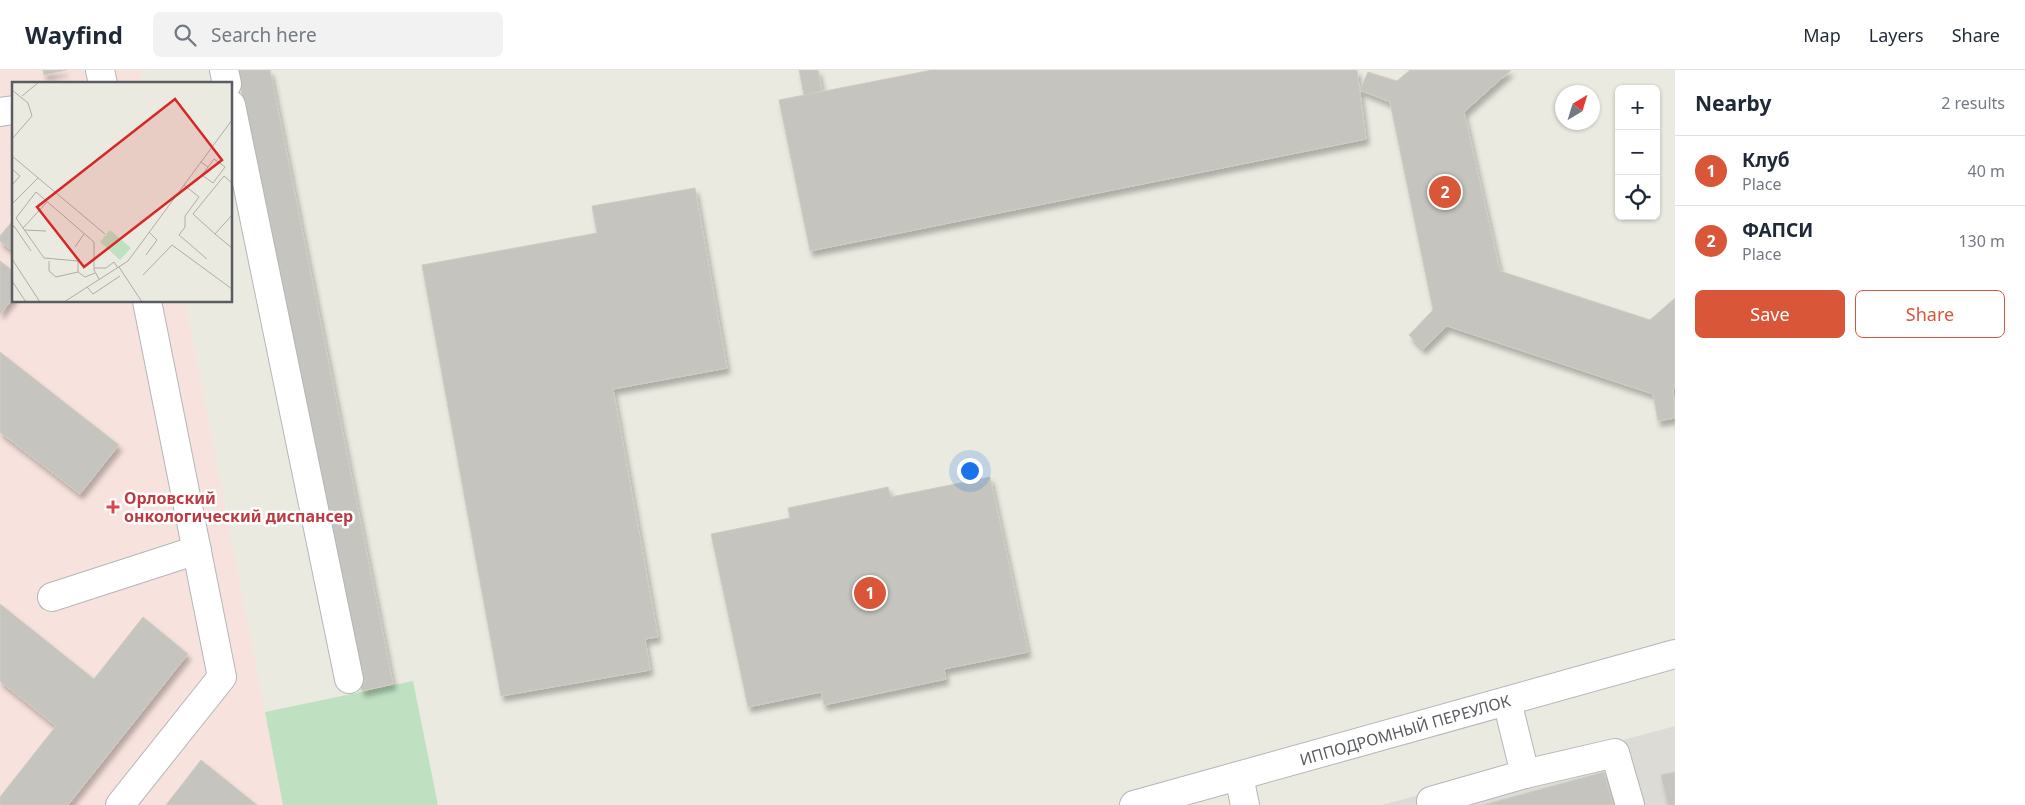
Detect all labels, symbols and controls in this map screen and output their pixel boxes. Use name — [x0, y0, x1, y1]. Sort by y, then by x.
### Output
search box — [153, 12, 503, 57]
text: Wayfind — [25, 18, 123, 51]
icon: search — [171, 21, 199, 49]
text: Search here — [211, 22, 317, 48]
text: Map — [1803, 23, 1841, 47]
text: Layers — [1869, 23, 1924, 47]
text: Share — [1952, 23, 2000, 47]
inset map — [12, 82, 232, 302]
north arrow — [1555, 85, 1600, 130]
map controls — [1615, 85, 1660, 220]
button: + — [1615, 85, 1660, 130]
text: Nearby — [1695, 89, 1771, 117]
text: 2 results — [1941, 92, 2005, 114]
button: − — [1615, 130, 1660, 175]
text: Клуб — [1742, 147, 1790, 173]
text: 1 — [1706, 160, 1716, 182]
text: 40 m — [1968, 160, 2005, 182]
pin: 2 — [1429, 173, 1461, 211]
text: Place — [1742, 173, 1782, 195]
button: locate — [1615, 175, 1660, 220]
text: ФАПСИ — [1742, 217, 1813, 243]
text: 2 — [1706, 230, 1716, 252]
text: 130 m — [1958, 230, 2005, 252]
text: Place — [1742, 243, 1782, 265]
button: Save — [1695, 290, 1845, 338]
button: Share — [1855, 290, 2005, 338]
your location — [957, 458, 983, 484]
place label: Орловский онкологический диспансер — [124, 487, 353, 527]
marker: Орловский онкологический диспансер — [106, 500, 120, 514]
pin: 1 — [854, 574, 886, 612]
street label: ИППОДРОМНЫЙ ПЕРЕУЛОК — [1297, 689, 1513, 771]

